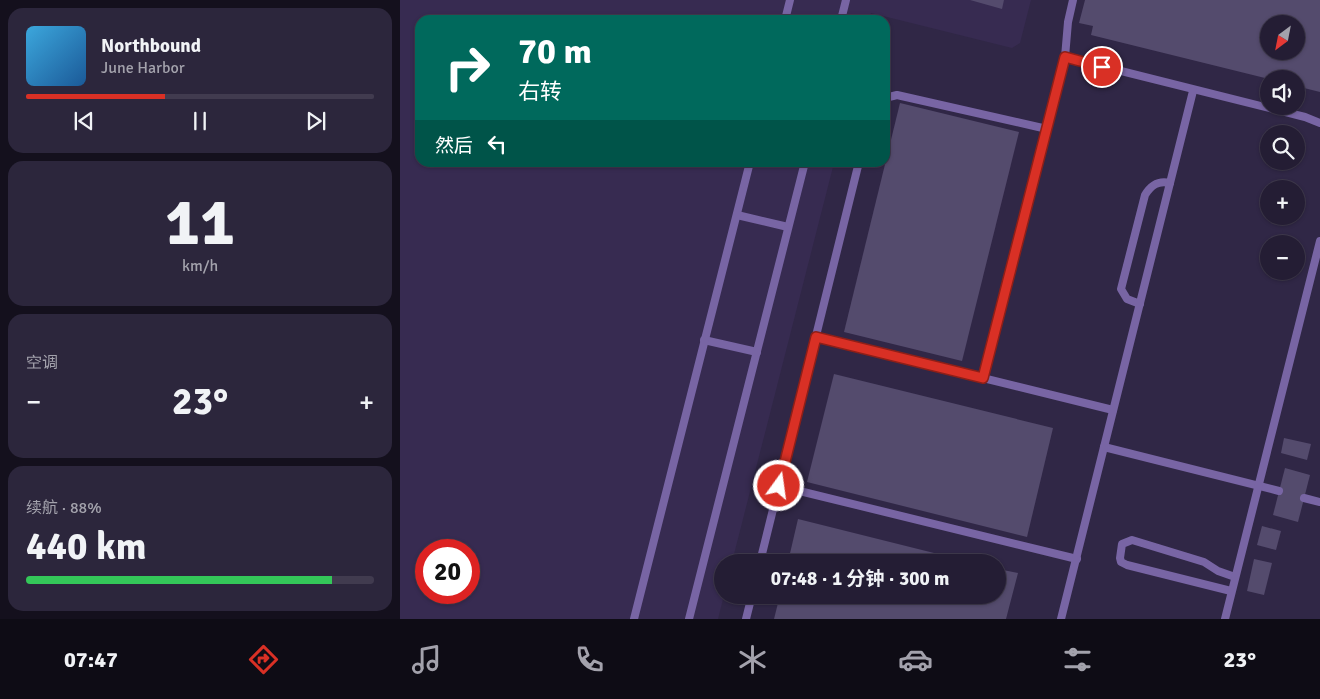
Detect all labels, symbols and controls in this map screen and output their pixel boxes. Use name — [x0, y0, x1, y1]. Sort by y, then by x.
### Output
north arrow — [1260, 15, 1305, 60]
map controls — [1260, 15, 1305, 280]
text: 70 m — [518, 30, 592, 73]
text: Northbound — [101, 34, 201, 58]
icon: right — [435, 35, 500, 100]
pin — [1081, 46, 1123, 88]
icon: arrive — [1088, 53, 1116, 81]
text: June Harbor — [101, 58, 185, 78]
button: sound — [1260, 70, 1305, 115]
text: 右转 — [518, 78, 562, 105]
icon: previous — [70, 107, 98, 135]
icon: pause — [186, 107, 214, 135]
icon: next — [302, 107, 330, 135]
button: search — [1260, 125, 1305, 170]
icon: left — [483, 130, 511, 158]
text: 然后 — [435, 134, 473, 158]
button: + — [1260, 180, 1305, 225]
text: 11 — [165, 183, 235, 263]
button: − — [1260, 235, 1305, 280]
text: km/h — [182, 256, 218, 276]
text: 空调 — [26, 353, 58, 373]
text: 23° — [172, 378, 228, 425]
text: − — [26, 385, 41, 419]
text: + — [359, 385, 374, 419]
position arrow — [752, 459, 804, 511]
text: 续航 · 88% — [26, 498, 102, 518]
text: 440 km — [26, 523, 147, 570]
speed limit sign: 20 — [415, 539, 480, 604]
text: 07:48 · 1 分钟 · 300 m — [771, 567, 949, 591]
icon: directions — [246, 642, 281, 677]
icon: music — [409, 642, 444, 677]
icon: phone — [572, 642, 607, 677]
icon: climate — [735, 642, 770, 677]
icon: car — [898, 642, 933, 677]
icon: filters — [1060, 642, 1095, 677]
text: 07:47 — [64, 646, 118, 673]
text: 23° — [1223, 646, 1256, 673]

